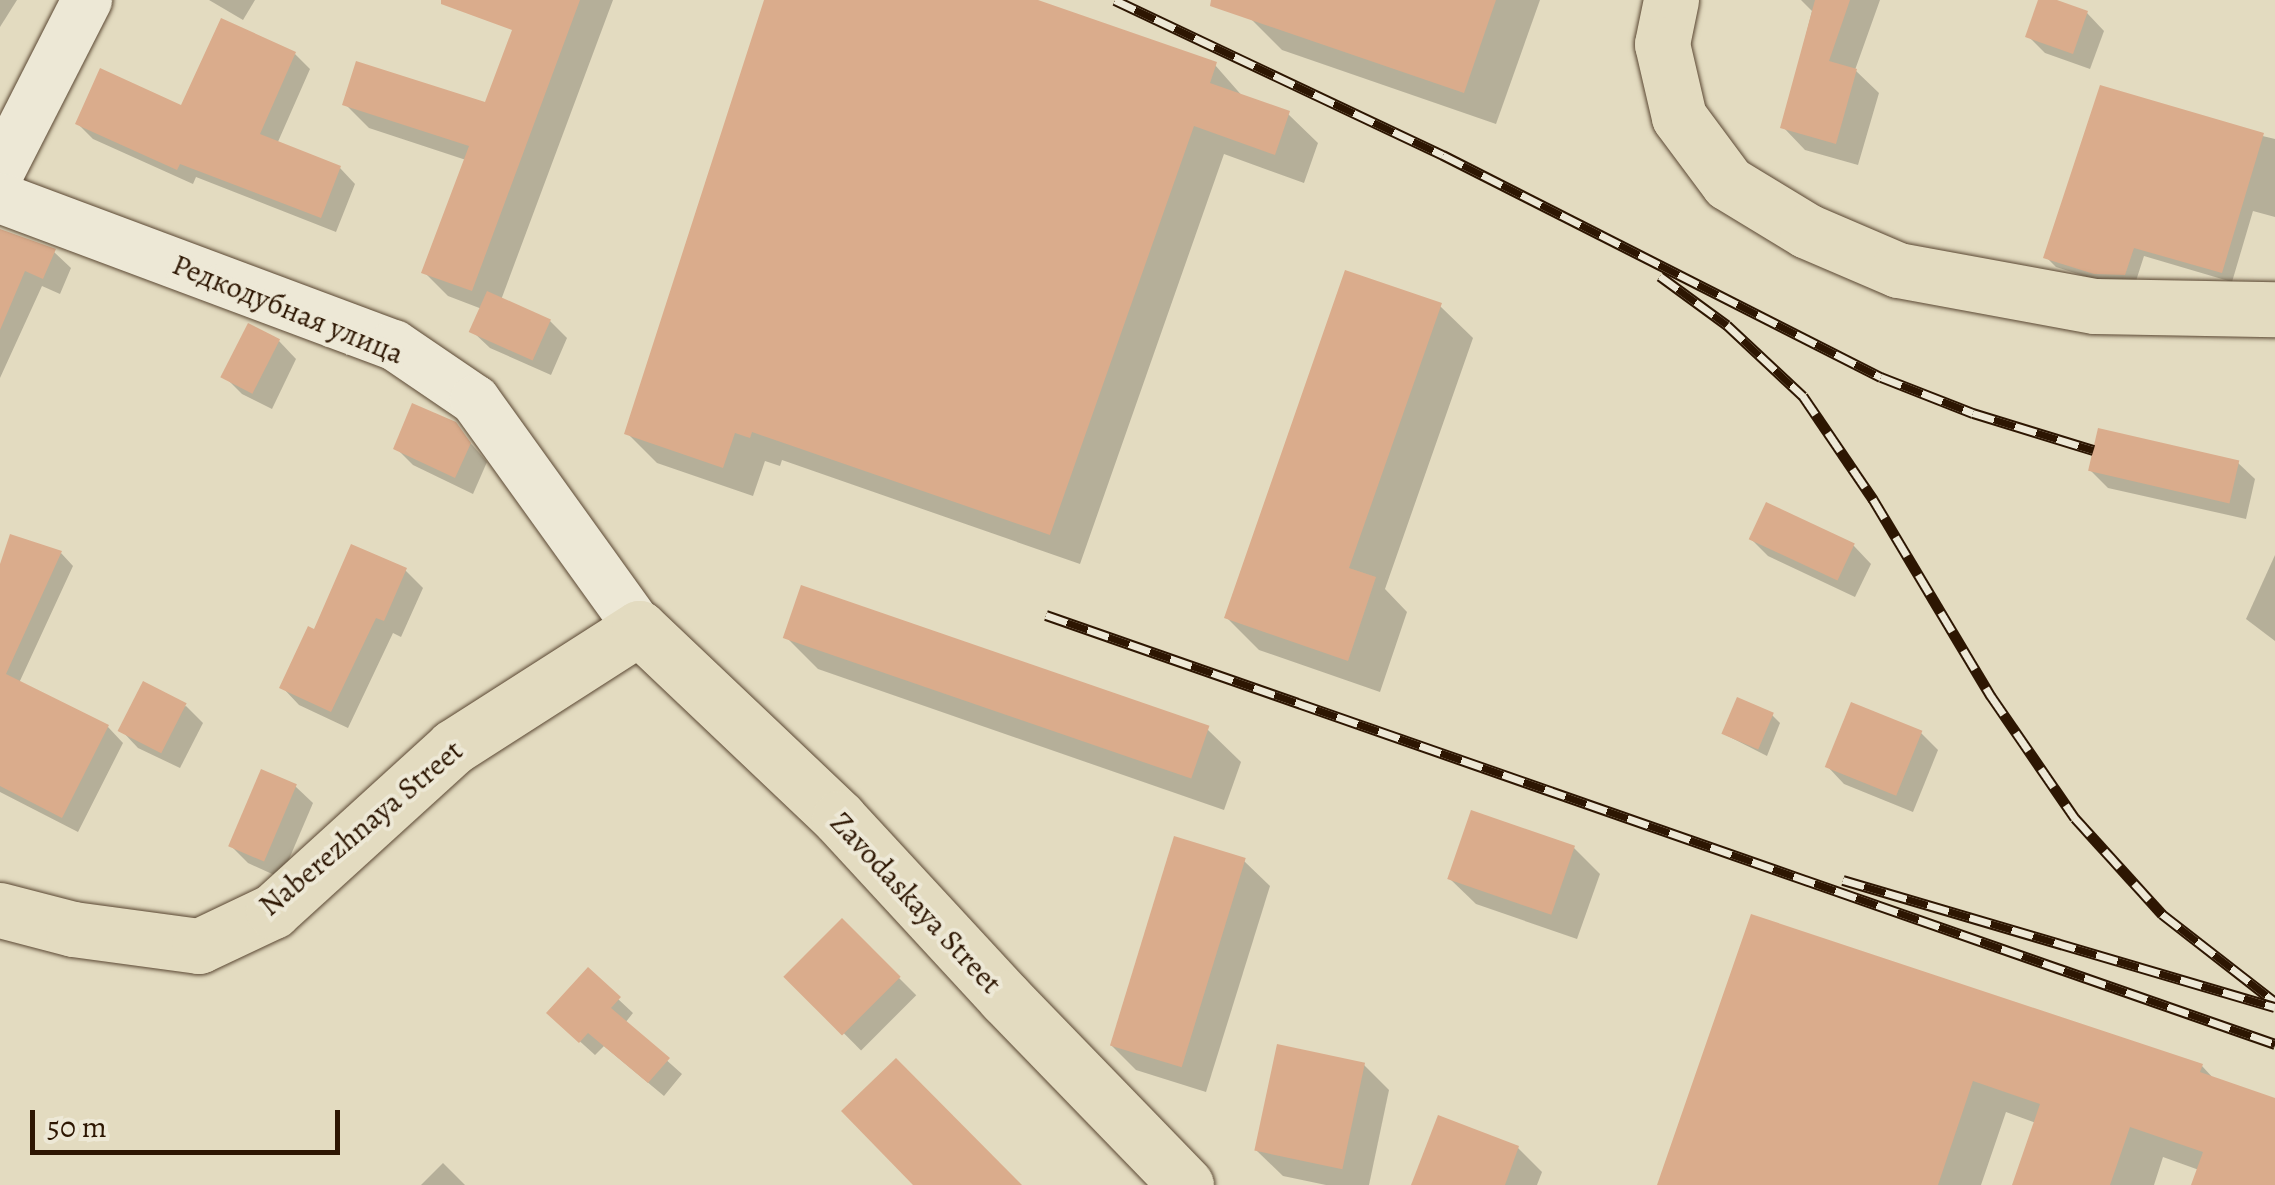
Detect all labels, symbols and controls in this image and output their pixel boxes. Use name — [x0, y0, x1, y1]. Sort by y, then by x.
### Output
street label: Редкодубная улица — [167, 246, 409, 372]
street label: Naberezhnaya Street — [252, 732, 470, 924]
street label: Zavodaskaya Street — [823, 805, 1009, 1001]
scale bar — [35, 1090, 345, 1152]
text: 50 m — [47, 1107, 107, 1147]

